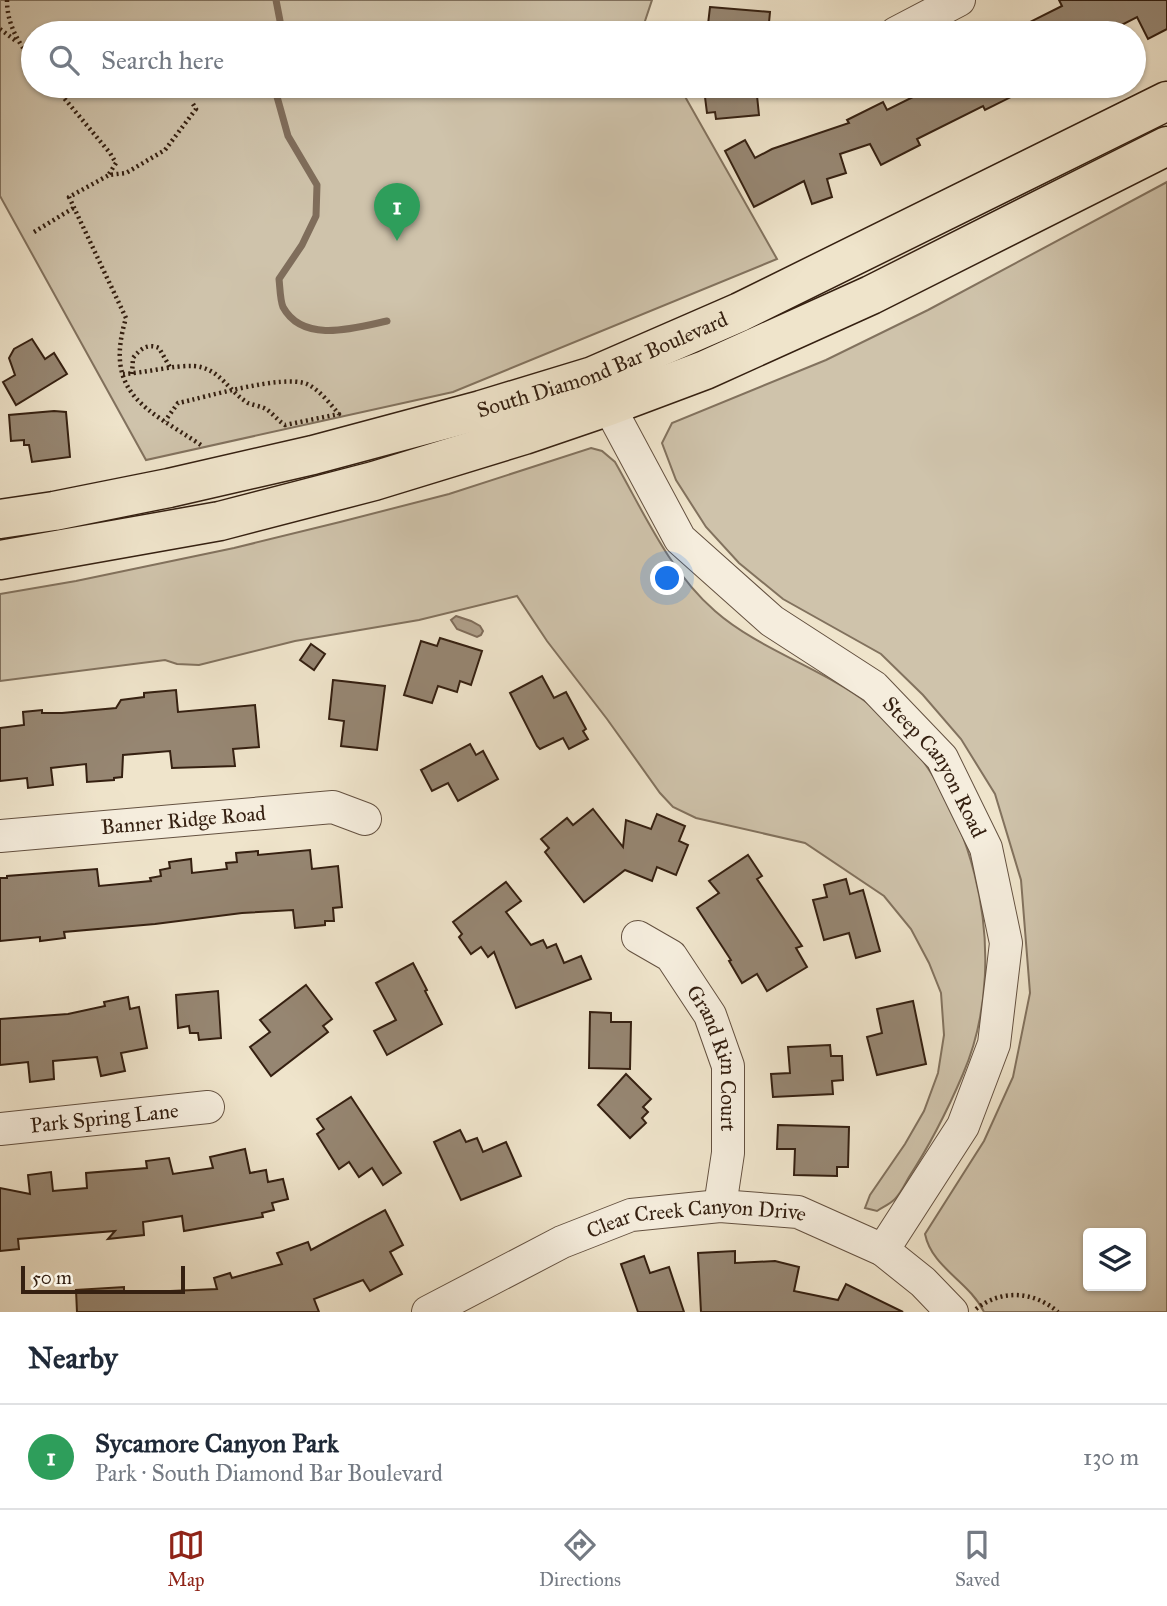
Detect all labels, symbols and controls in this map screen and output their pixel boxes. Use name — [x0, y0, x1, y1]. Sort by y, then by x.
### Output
search box — [21, 21, 1146, 98]
icon: search — [45, 41, 83, 79]
text: Search here — [101, 44, 224, 76]
pin: 1 — [374, 183, 420, 241]
street label: South Diamond Bar Boulevard — [474, 306, 732, 423]
your location — [650, 561, 684, 595]
street label: Steep Canyon Road — [877, 691, 992, 842]
street label: Banner Ridge Road — [100, 800, 267, 840]
street label: Grand Rim Court — [681, 980, 741, 1132]
street label: Park Spring Lane — [29, 1097, 180, 1139]
street label: Clear Creek Canyon Drive — [583, 1193, 811, 1244]
map controls — [1083, 1228, 1146, 1291]
button: layers — [1083, 1228, 1146, 1291]
scale bar — [21, 1263, 186, 1295]
text: 50 m — [32, 1266, 72, 1289]
text: Nearby — [28, 1340, 118, 1376]
text: Sycamore Canyon Park — [95, 1427, 339, 1459]
text: 1 — [46, 1443, 56, 1471]
text: 130 m — [1083, 1443, 1139, 1471]
text: Park · South Diamond Bar Boulevard — [95, 1459, 443, 1487]
tab: Map — [167, 1526, 205, 1591]
tab: Directions — [539, 1526, 621, 1591]
tab: Saved — [955, 1526, 1000, 1591]

